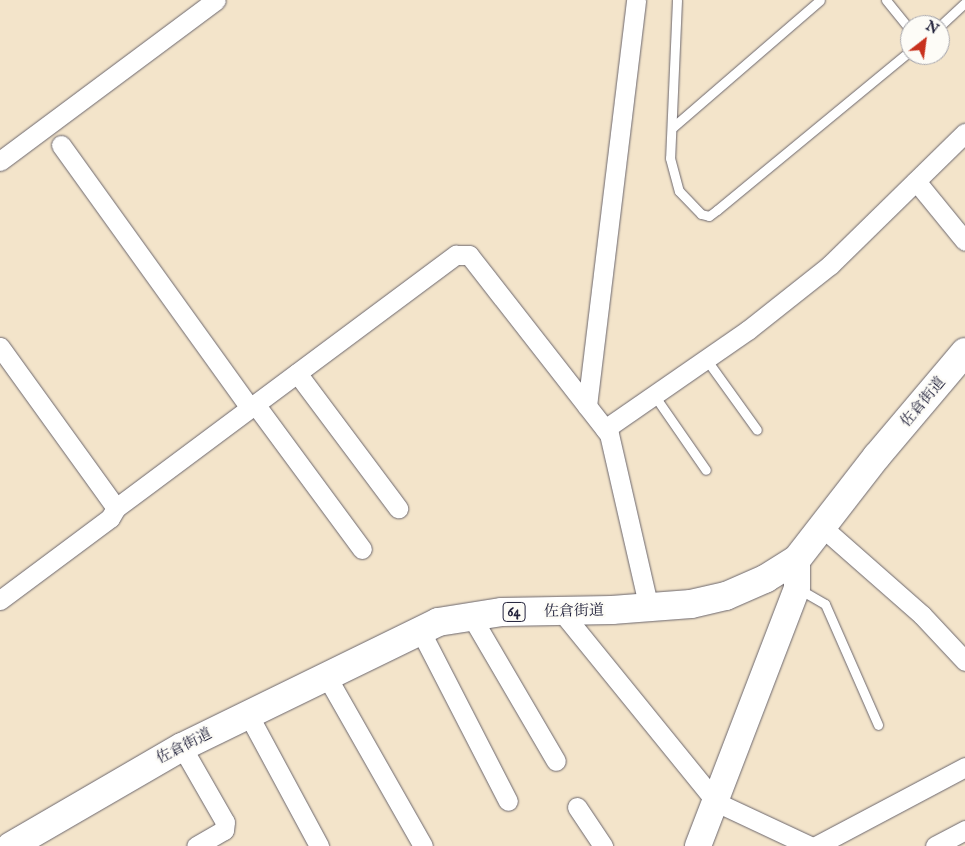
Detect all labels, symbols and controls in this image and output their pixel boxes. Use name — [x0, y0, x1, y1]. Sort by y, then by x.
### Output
north arrow — [900, 15, 950, 65]
text: N — [922, 17, 942, 39]
street label: 佐倉街道 — [897, 373, 949, 431]
road number: 64 — [502, 600, 526, 624]
street label: 佐倉街道 — [544, 601, 604, 621]
street label: 佐倉街道 — [153, 724, 215, 768]

